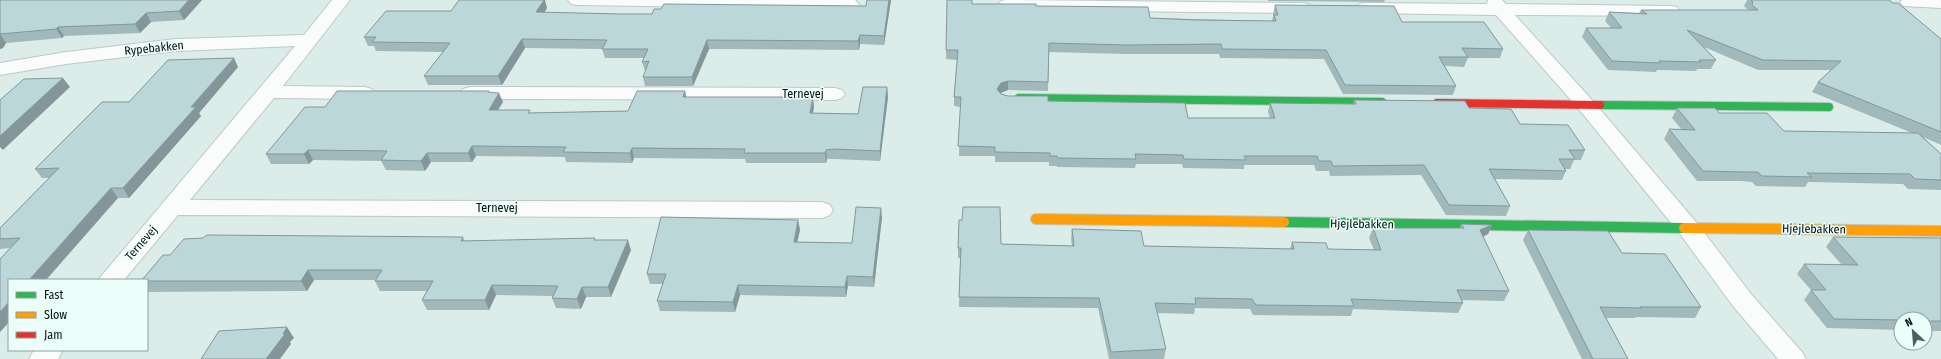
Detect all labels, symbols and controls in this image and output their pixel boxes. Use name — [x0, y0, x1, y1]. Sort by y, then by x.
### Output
street label: Rypebakken — [124, 38, 184, 58]
street label: Ternevej — [782, 87, 824, 101]
street label: Ternevej — [476, 201, 518, 215]
street label: Hjejlebakken — [1330, 216, 1394, 232]
street label: Hjejlebakken — [1782, 221, 1846, 237]
street label: Ternevej — [122, 223, 160, 263]
legend — [8, 279, 148, 351]
text: Fast — [44, 288, 63, 302]
text: Slow — [44, 308, 67, 322]
north arrow — [1893, 311, 1933, 351]
text: N — [1903, 315, 1915, 330]
text: Jam — [44, 328, 62, 342]

